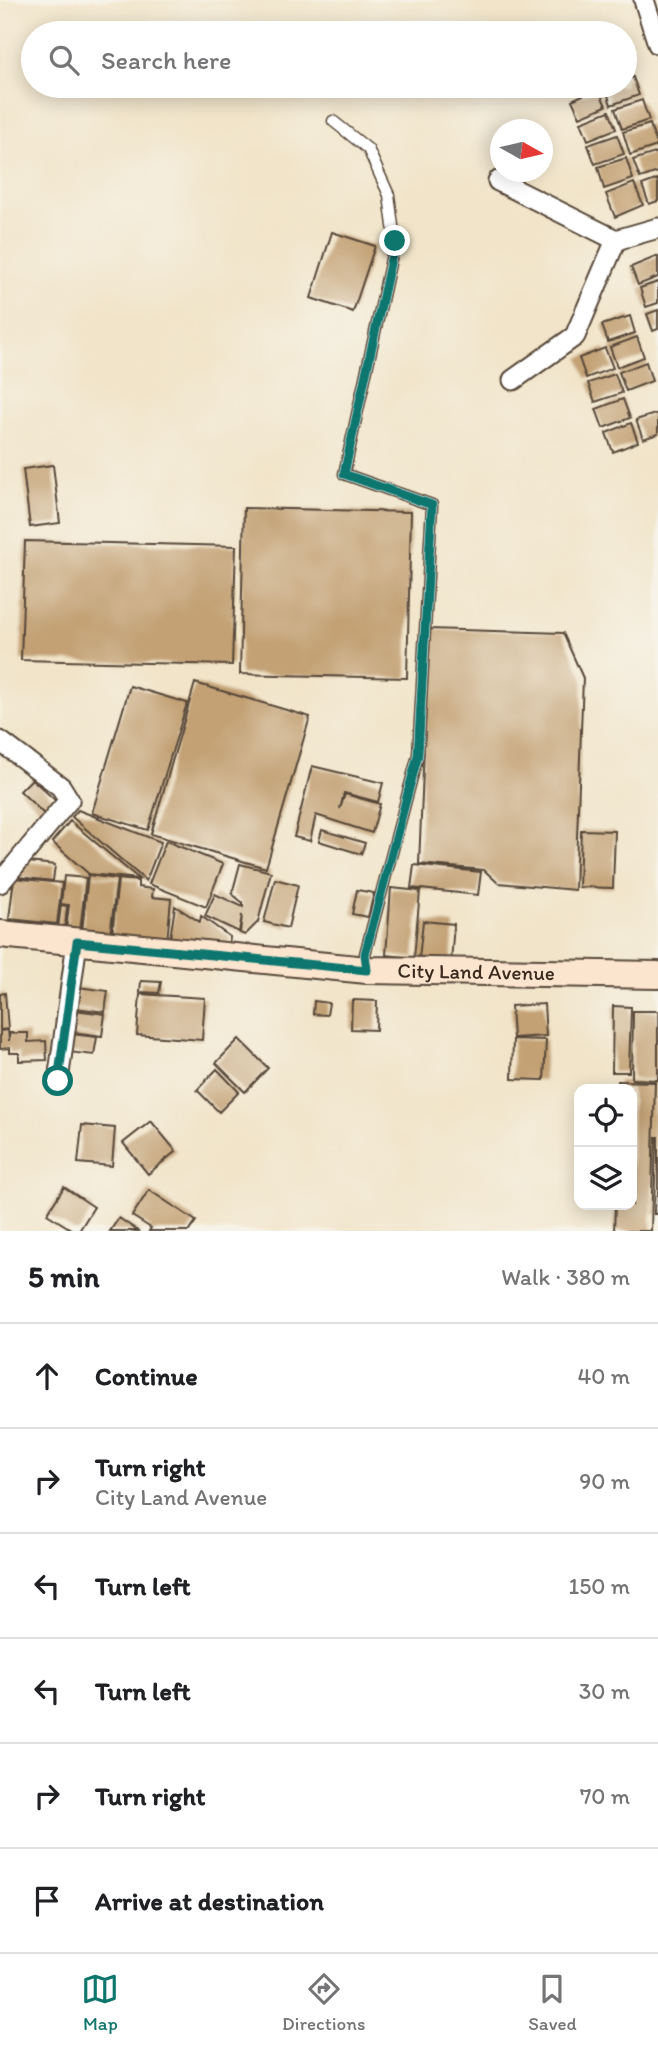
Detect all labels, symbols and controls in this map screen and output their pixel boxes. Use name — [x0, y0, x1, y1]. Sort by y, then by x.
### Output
search box — [21, 21, 637, 98]
icon: search — [45, 41, 83, 79]
text: Search here — [101, 44, 231, 76]
north arrow — [490, 119, 553, 182]
route end — [379, 225, 410, 256]
street label: City Land Avenue — [397, 958, 555, 985]
route start — [42, 1065, 73, 1096]
map controls — [574, 1084, 637, 1210]
button: locate — [574, 1084, 637, 1147]
button: layers — [574, 1147, 637, 1210]
text: 5 min — [28, 1258, 99, 1295]
text: Walk · 380 m — [501, 1263, 630, 1291]
icon: ahead — [28, 1357, 66, 1395]
text: Continue — [95, 1360, 198, 1392]
text: 40 m — [577, 1362, 630, 1390]
text: Turn right — [95, 1451, 206, 1483]
icon: right — [28, 1462, 66, 1500]
text: 90 m — [579, 1467, 630, 1495]
text: City Land Avenue — [95, 1483, 267, 1511]
icon: left — [28, 1567, 66, 1605]
text: Turn left — [95, 1570, 191, 1602]
text: 150 m — [569, 1572, 630, 1600]
icon: left — [28, 1672, 66, 1710]
text: Turn left — [95, 1675, 191, 1707]
text: 30 m — [579, 1677, 630, 1705]
icon: right — [28, 1777, 66, 1815]
text: Turn right — [95, 1780, 206, 1812]
text: 70 m — [580, 1782, 630, 1810]
icon: arrive — [28, 1882, 66, 1920]
text: Arrive at destination — [95, 1885, 324, 1917]
tab: Map — [81, 1970, 119, 2035]
tab: Directions — [282, 1970, 366, 2035]
tab: Saved — [528, 1970, 577, 2035]

